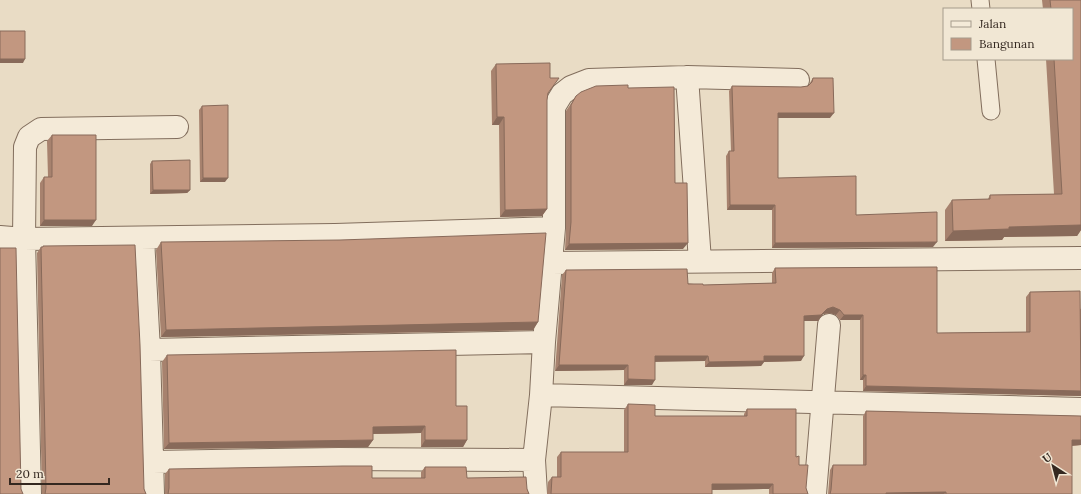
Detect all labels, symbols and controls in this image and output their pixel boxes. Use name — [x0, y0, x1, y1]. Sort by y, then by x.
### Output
legend — [943, 8, 1073, 60]
text: Jalan — [978, 16, 1006, 31]
text: Bangunan — [979, 36, 1035, 51]
north arrow — [1033, 446, 1073, 486]
text: U — [1040, 449, 1055, 466]
scale bar — [10, 460, 109, 486]
text: 20 m — [16, 466, 44, 481]

